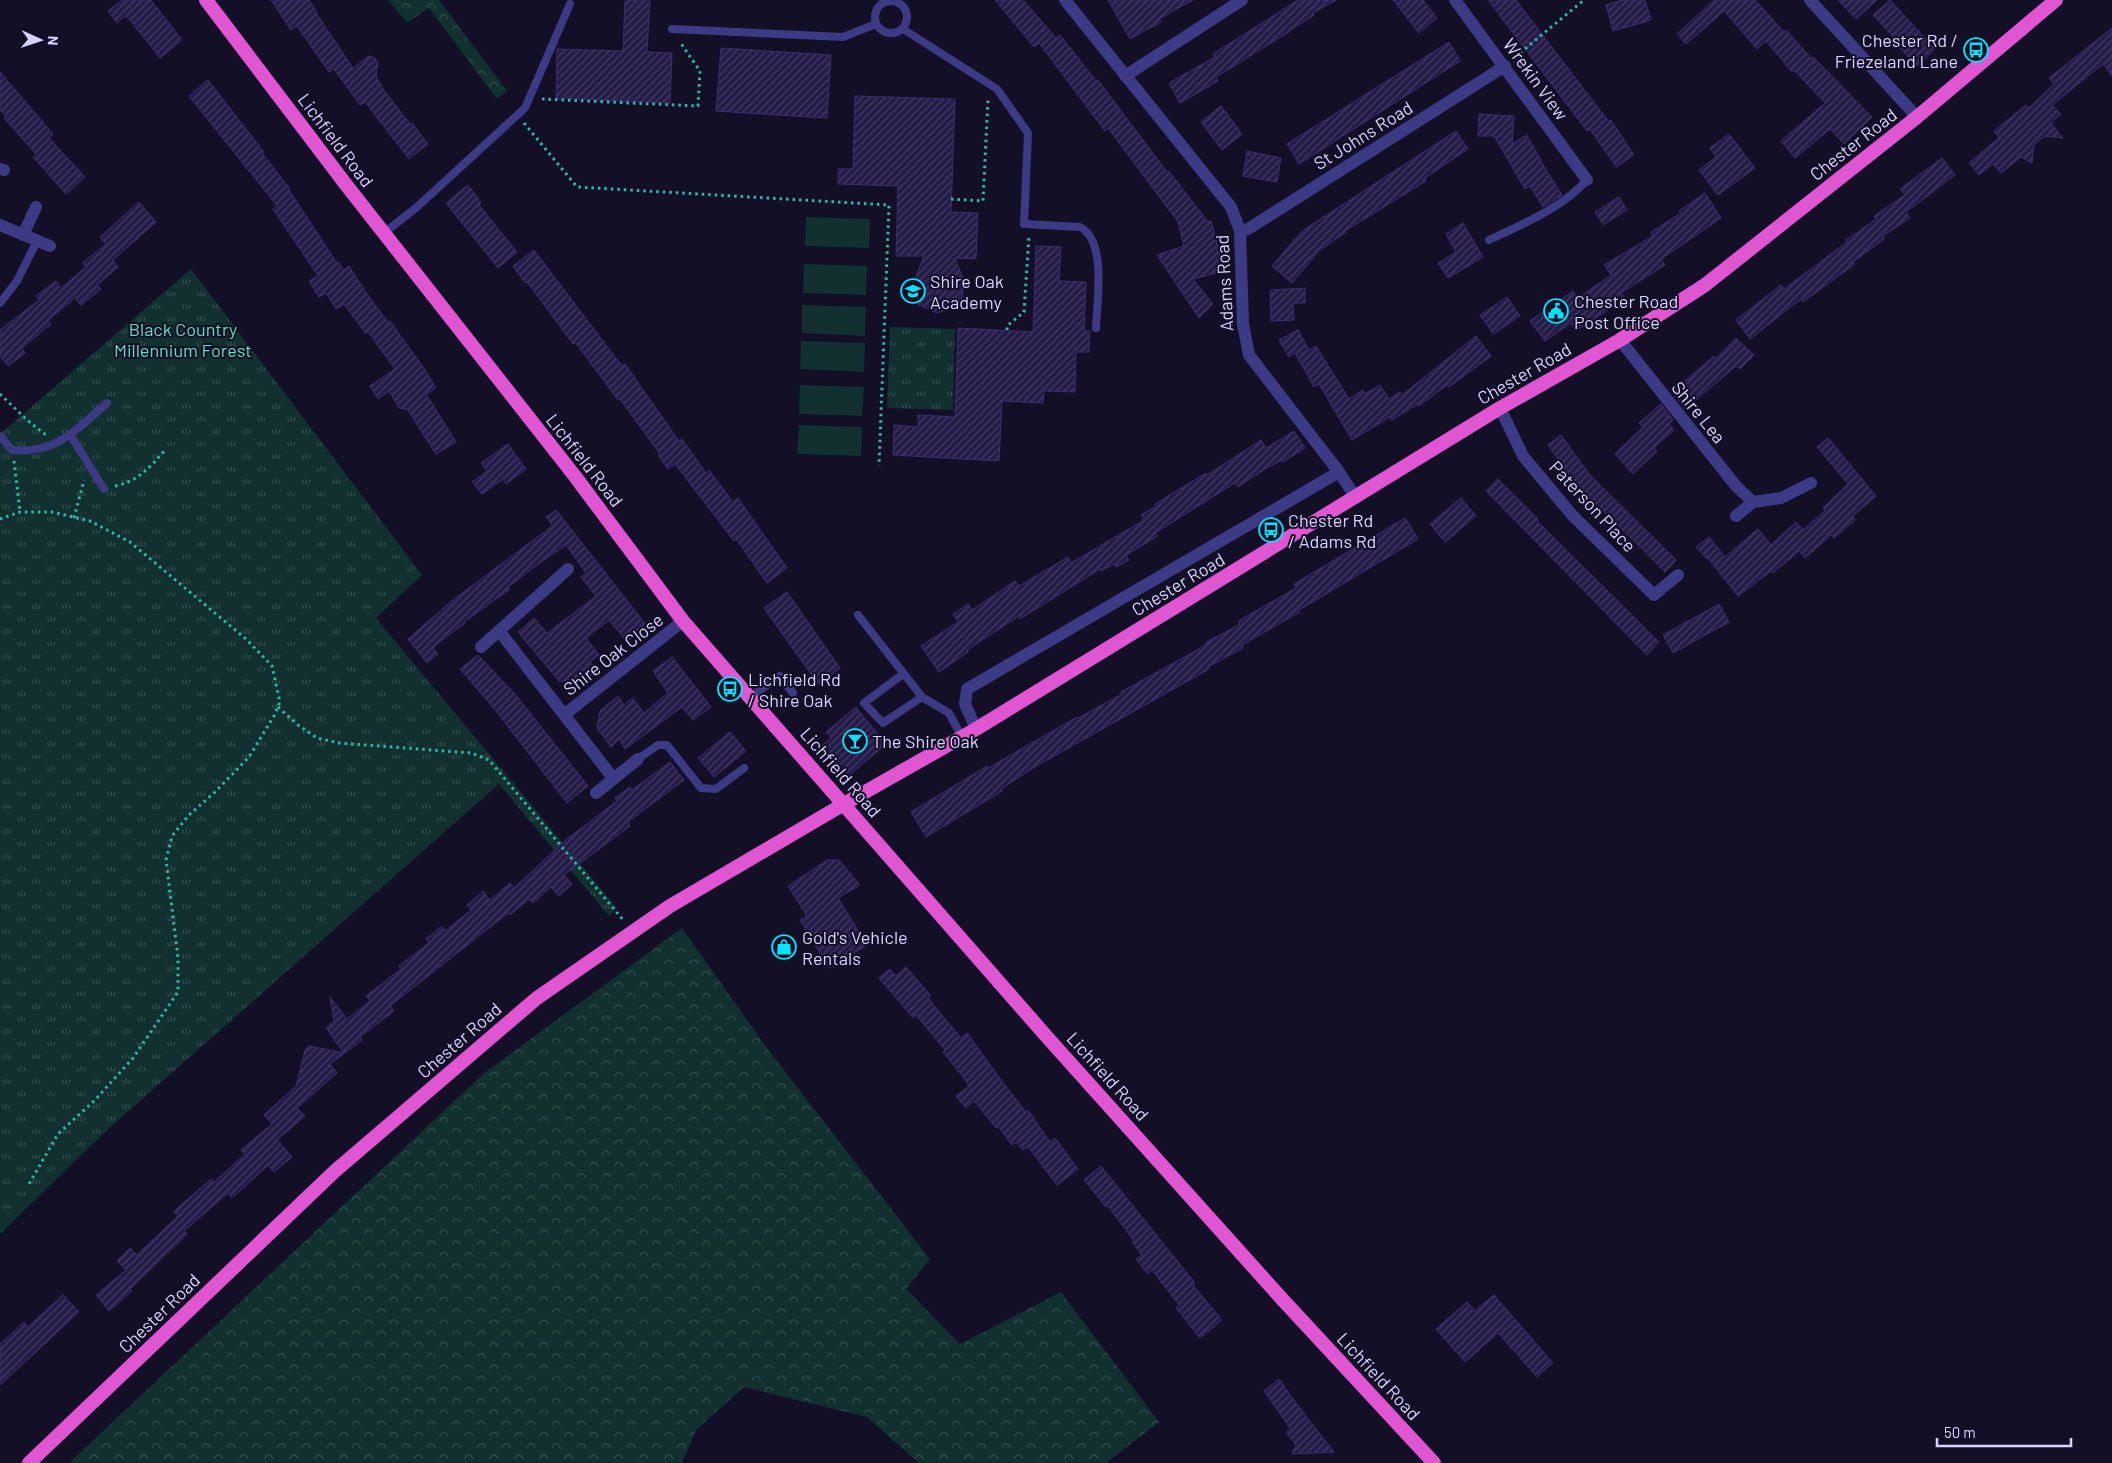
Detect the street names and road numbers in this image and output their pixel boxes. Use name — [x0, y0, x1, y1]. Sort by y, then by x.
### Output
street label: Wrekin View — [1499, 34, 1573, 124]
street label: Lichfield Road — [294, 89, 378, 191]
street label: St Johns Road — [1310, 96, 1416, 174]
street label: Chester Road — [1805, 103, 1901, 185]
street label: Adams Road — [1210, 234, 1238, 332]
street label: Chester Road — [1473, 337, 1575, 409]
street label: Shire Lea — [1667, 377, 1731, 447]
street label: Lichfield Road — [542, 409, 628, 511]
street label: Paterson Place — [1545, 456, 1641, 556]
street label: Chester Road — [1128, 548, 1228, 620]
street label: Shire Oak Close — [559, 608, 667, 700]
street label: Lichfield Road — [796, 723, 886, 821]
street label: Chester Road — [412, 997, 506, 1083]
street label: Lichfield Road — [1062, 1027, 1154, 1125]
street label: Chester Road — [114, 1269, 204, 1357]
street label: Lichfield Road — [1333, 1328, 1425, 1424]

